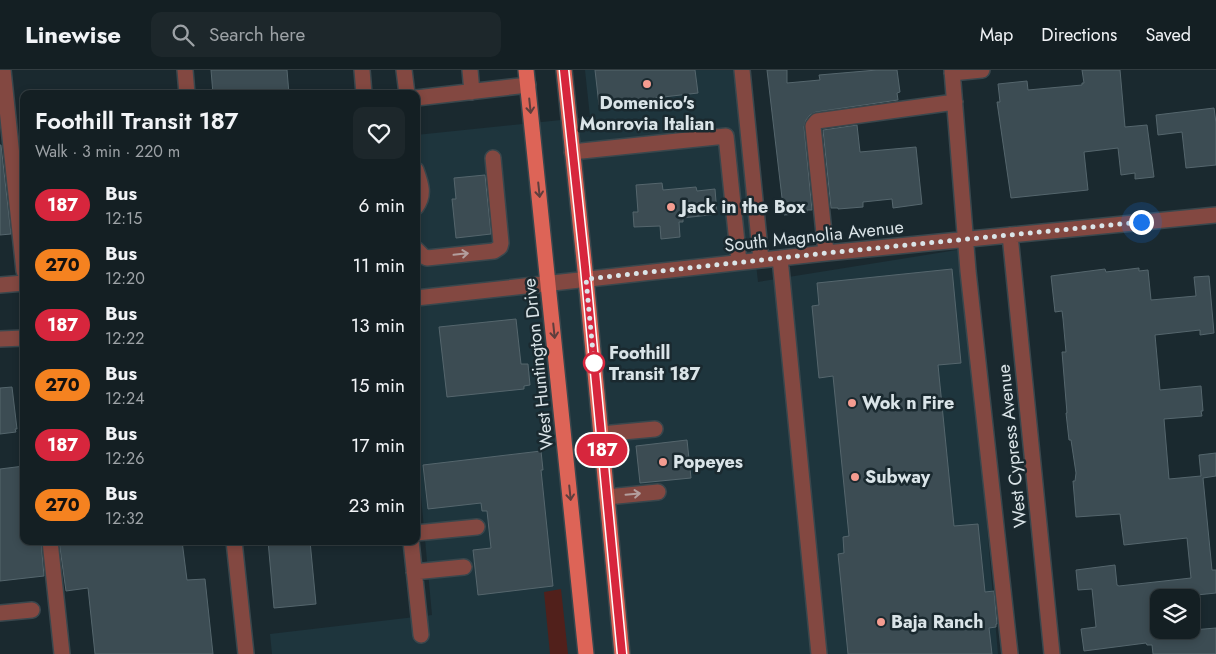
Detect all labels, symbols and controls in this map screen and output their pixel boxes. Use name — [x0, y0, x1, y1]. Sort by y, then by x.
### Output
search box — [151, 12, 501, 57]
text: Linewise — [25, 17, 121, 52]
icon: search — [169, 21, 197, 49]
text: Search here — [209, 21, 305, 48]
text: Map — [980, 22, 1013, 48]
text: Directions — [1041, 22, 1117, 48]
text: Saved — [1145, 22, 1191, 48]
marker: Domenico's Monrovia Italian — [641, 78, 653, 90]
place label: Domenico's Monrovia Italian — [579, 90, 715, 137]
one-way arrow — [525, 98, 535, 114]
text: Foothill Transit 187 — [35, 103, 238, 138]
button: heart — [353, 107, 405, 159]
text: Walk · 3 min · 220 m — [35, 140, 180, 163]
text: Bus — [105, 180, 137, 207]
one-way arrow — [534, 182, 544, 198]
text: 187 — [47, 192, 78, 218]
text: 6 min — [359, 192, 405, 219]
place label: Jack in the Box — [678, 194, 806, 220]
marker: Jack in the Box — [665, 201, 677, 213]
text: 12:15 — [105, 207, 142, 230]
your location — [1129, 210, 1154, 235]
street label: South Magnolia Avenue — [723, 214, 905, 258]
text: Bus — [105, 240, 137, 267]
one-way arrow — [453, 249, 469, 259]
text: 270 — [45, 252, 80, 278]
text: 11 min — [352, 252, 405, 279]
text: 12:20 — [105, 267, 145, 290]
street label: West Huntington Drive — [516, 277, 560, 451]
text: Bus — [105, 300, 137, 327]
text: 187 — [47, 312, 78, 338]
text: 13 min — [351, 312, 405, 339]
one-way arrow — [549, 323, 559, 339]
text: 12:22 — [105, 327, 144, 350]
place label: Foothill Transit 187 — [609, 340, 701, 387]
marker: Foothill Transit 187 — [583, 352, 605, 374]
text: Bus — [105, 360, 137, 387]
street label: West Cypress Avenue — [990, 363, 1034, 529]
text: 270 — [45, 372, 80, 398]
text: 15 min — [350, 372, 405, 399]
text: 12:24 — [105, 387, 145, 410]
place label: Wok n Fire — [862, 390, 954, 416]
marker: Wok n Fire — [846, 397, 858, 409]
text: Bus — [105, 420, 137, 447]
text: 187 — [47, 432, 78, 458]
text: 17 min — [351, 432, 405, 459]
line badge: 187 — [573, 434, 631, 466]
text: 187 — [586, 437, 618, 463]
text: 12:26 — [105, 447, 144, 470]
place label: Popeyes — [673, 449, 743, 475]
marker: Popeyes — [657, 456, 669, 468]
place label: Subway — [865, 464, 931, 490]
marker: Subway — [849, 471, 861, 483]
text: Bus — [105, 480, 137, 507]
one-way arrow — [565, 484, 575, 500]
one-way arrow — [624, 489, 640, 499]
text: 270 — [45, 492, 80, 518]
text: 23 min — [348, 492, 405, 519]
text: 12:32 — [105, 507, 144, 530]
map controls — [1150, 589, 1200, 639]
button: layers — [1150, 589, 1200, 639]
place label: Baja Ranch — [891, 609, 983, 635]
marker: Baja Ranch — [875, 616, 887, 628]

